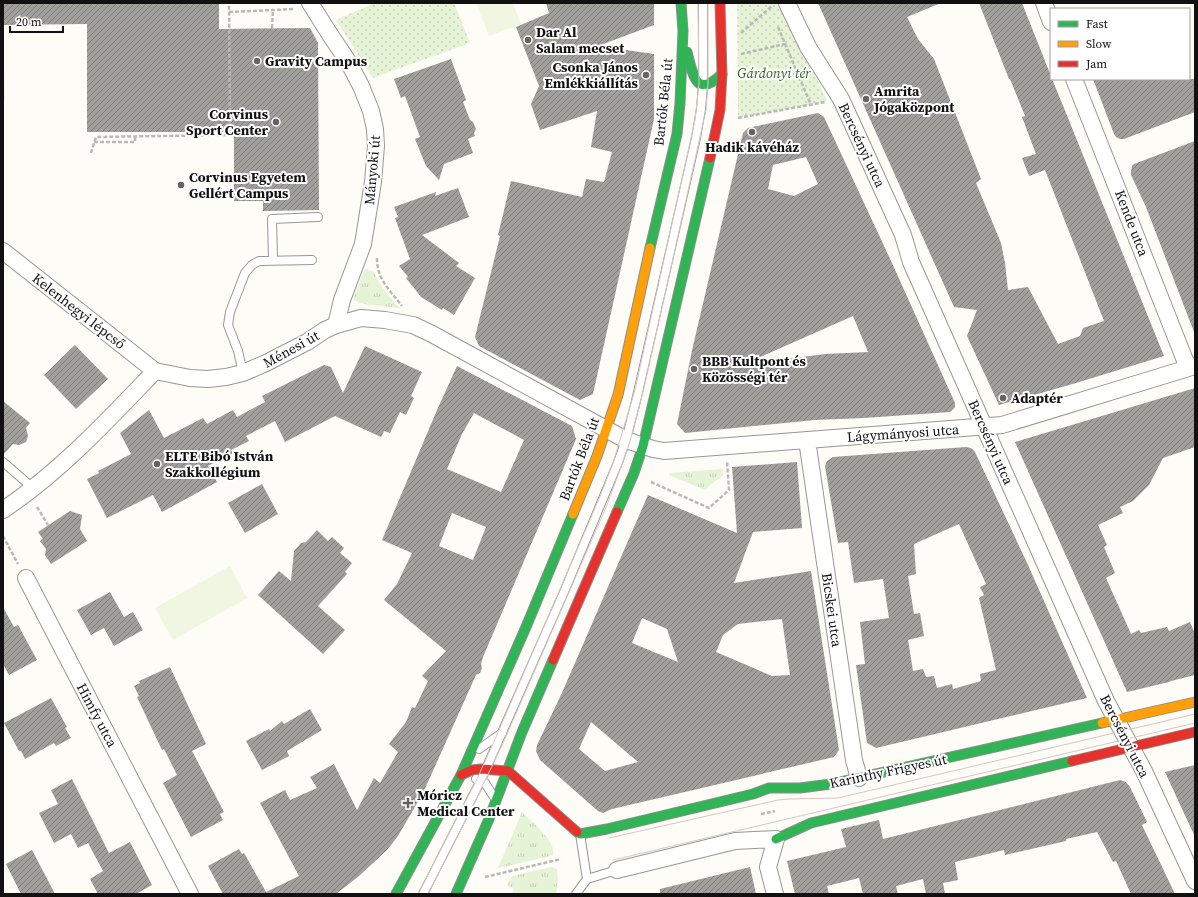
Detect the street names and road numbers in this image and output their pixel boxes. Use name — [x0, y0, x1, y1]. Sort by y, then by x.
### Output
street label: Bartók Béla út — [648, 57, 678, 147]
street label: Bercsényi utca — [834, 99, 891, 191]
street label: Mányoki út — [359, 134, 385, 206]
street label: Kende utca — [1110, 187, 1154, 260]
street label: Kelenhegyi lépcső — [28, 268, 130, 354]
street label: Ménesi út — [259, 325, 323, 373]
street label: Bercsényi utca — [963, 396, 1019, 488]
street label: Bartók Béla út — [554, 414, 604, 504]
street label: Lágymányosi utca — [846, 419, 961, 447]
street label: Bicskei utca — [817, 572, 847, 649]
street label: Himfy utca — [72, 679, 123, 751]
street label: Bercsényi utca — [1095, 691, 1155, 782]
street label: Karinthy Frigyes út — [828, 749, 949, 793]

